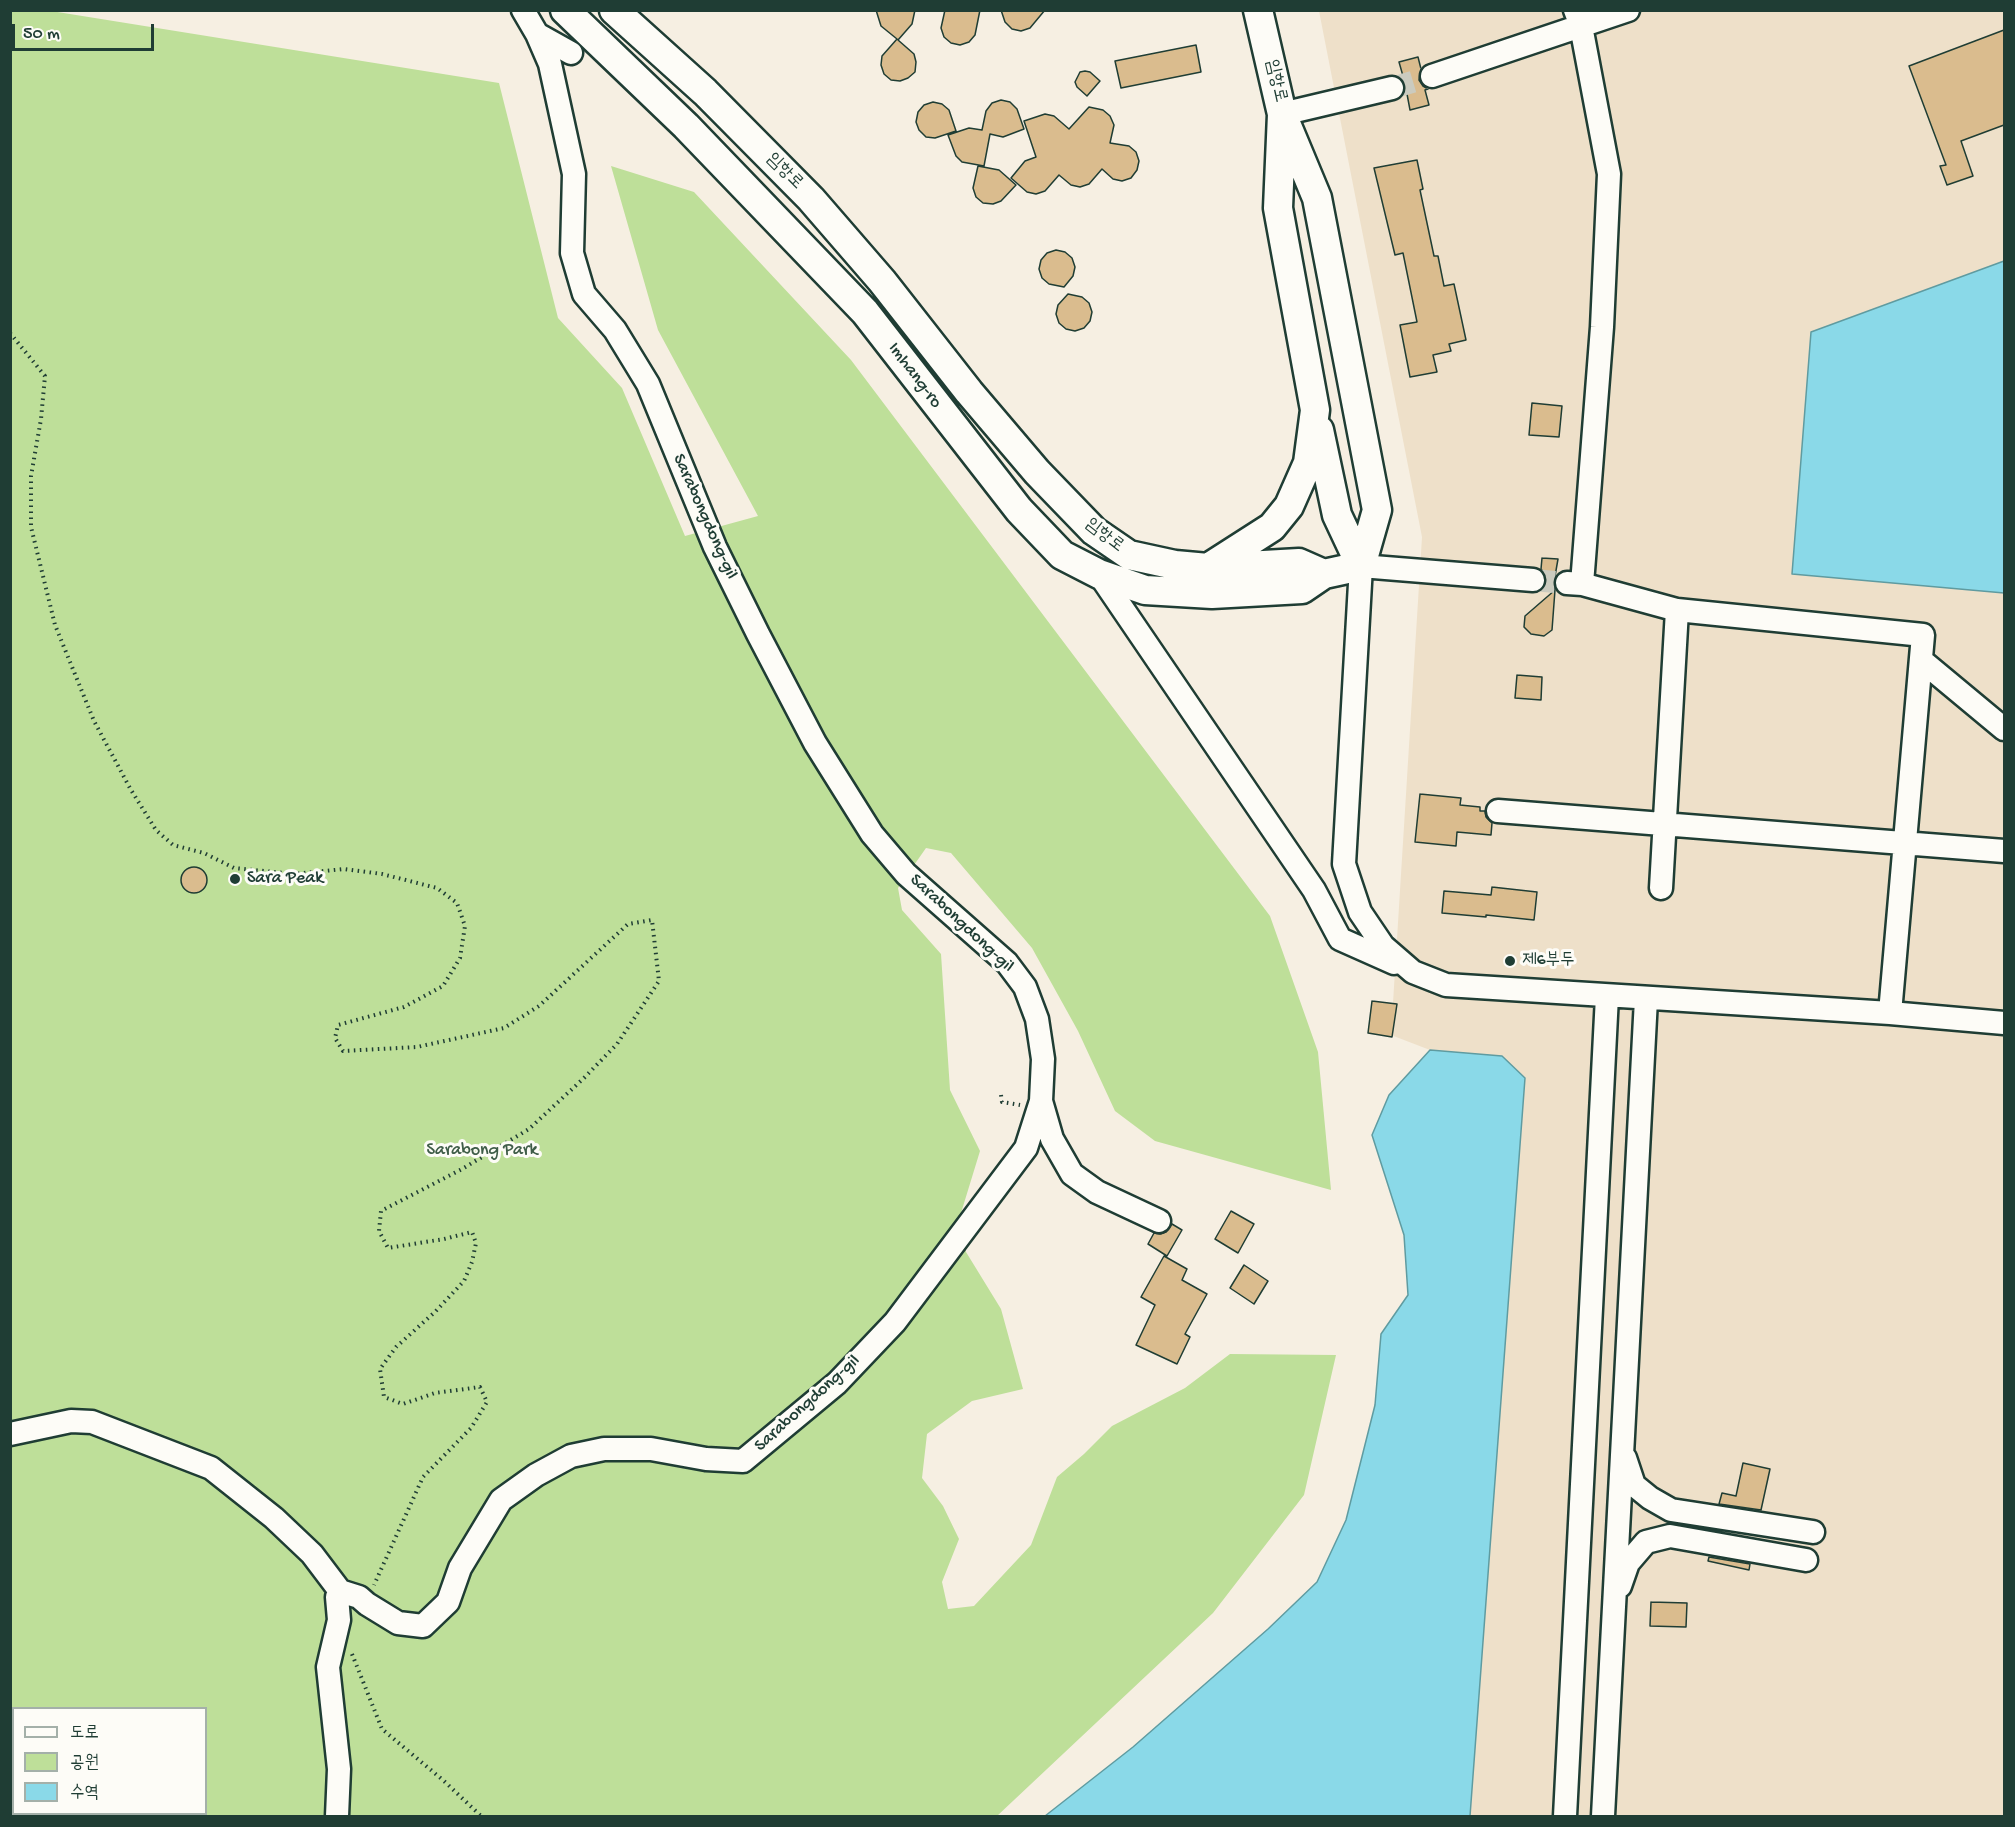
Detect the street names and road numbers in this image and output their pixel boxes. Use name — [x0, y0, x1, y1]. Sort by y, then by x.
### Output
street label: 임항로 — [1260, 57, 1290, 105]
street label: 임항로 — [761, 149, 807, 195]
street label: Imhang-ro — [882, 339, 946, 413]
street label: Sarabongdong-gil — [667, 451, 741, 583]
street label: 임항로 — [1080, 514, 1128, 558]
street label: Sarabongdong-gil — [904, 870, 1018, 978]
street label: Sarabongdong-gil — [751, 1351, 865, 1457]

